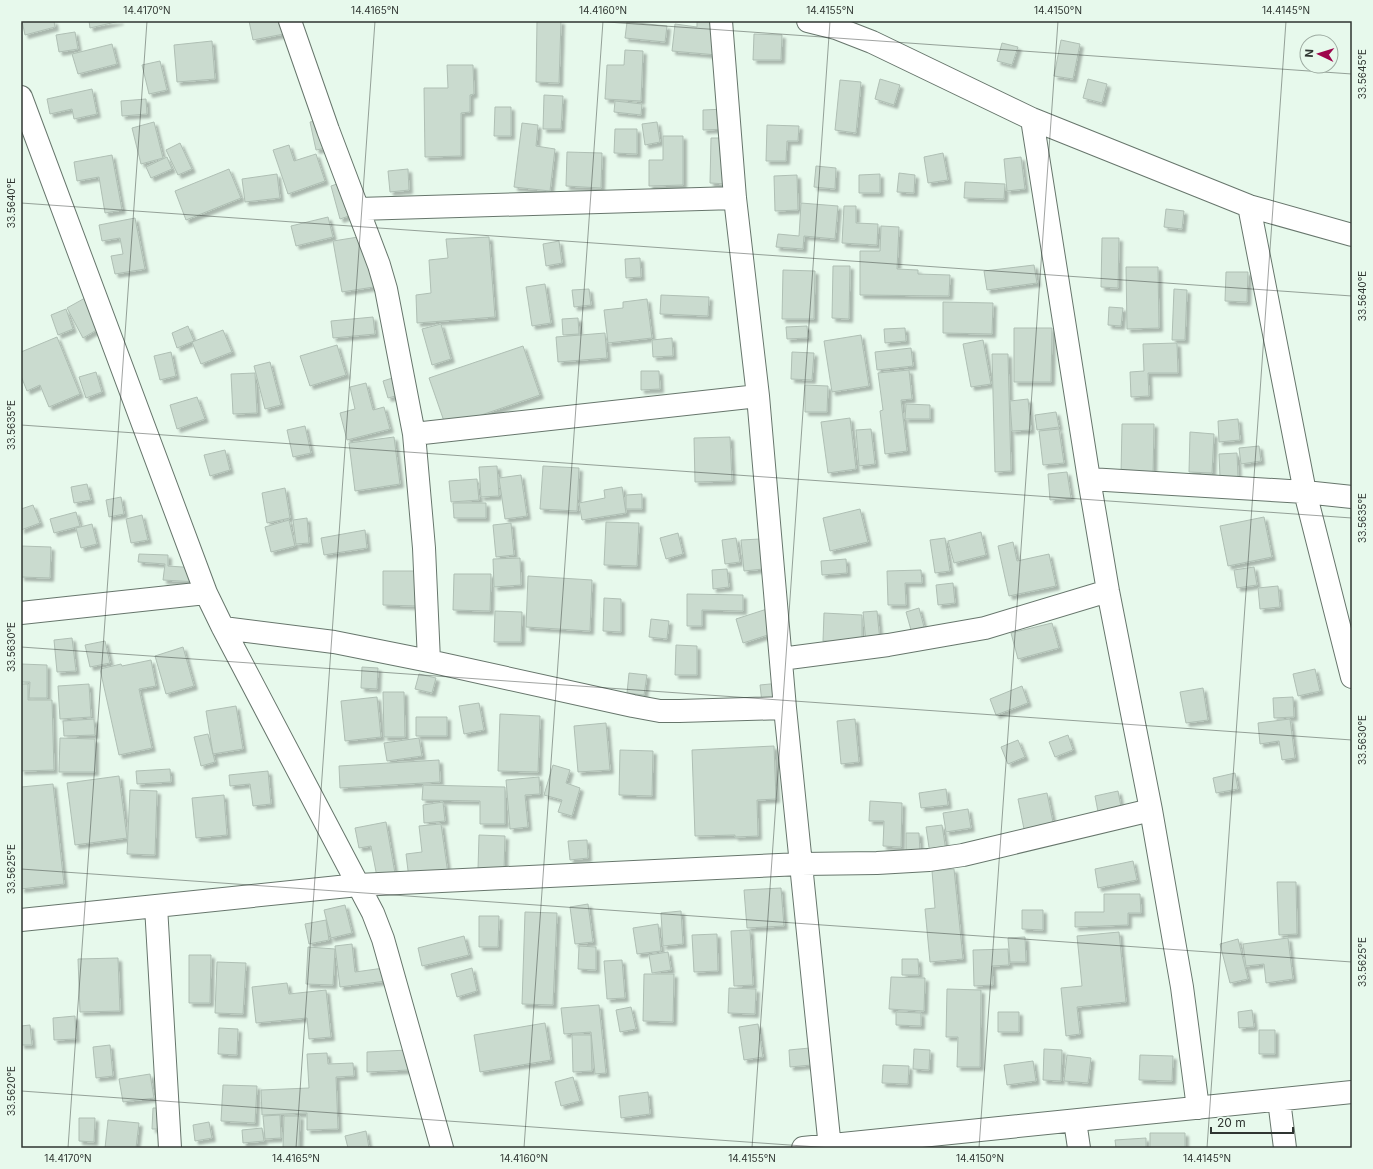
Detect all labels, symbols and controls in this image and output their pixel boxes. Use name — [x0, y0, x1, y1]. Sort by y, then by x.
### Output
text: 14.4170°N — [123, 4, 171, 16]
text: 14.4165°N — [351, 4, 399, 16]
text: 14.4160°N — [579, 4, 627, 16]
text: 14.4155°N — [806, 4, 854, 16]
text: 14.4150°N — [1034, 4, 1082, 16]
text: 14.4145°N — [1262, 4, 1310, 16]
north arrow — [1299, 34, 1339, 74]
text: N — [1302, 49, 1316, 58]
text: 33.5645°E — [1356, 49, 1368, 99]
text: 33.5640°E — [5, 178, 17, 228]
text: 33.5640°E — [1356, 271, 1368, 321]
text: 33.5635°E — [5, 400, 17, 450]
text: 33.5635°E — [1356, 493, 1368, 543]
text: 33.5630°E — [5, 622, 17, 672]
text: 33.5630°E — [1356, 715, 1368, 765]
text: 33.5625°E — [5, 844, 17, 894]
text: 33.5625°E — [1356, 937, 1368, 987]
text: 33.5620°E — [5, 1066, 17, 1116]
scale bar — [1211, 1109, 1293, 1135]
text: 20 m — [1217, 1115, 1246, 1130]
text: 14.4170°N — [44, 1152, 92, 1164]
text: 14.4165°N — [272, 1152, 320, 1164]
text: 14.4160°N — [500, 1152, 548, 1164]
text: 14.4155°N — [728, 1152, 776, 1164]
text: 14.4150°N — [956, 1152, 1004, 1164]
text: 14.4145°N — [1183, 1152, 1231, 1164]

